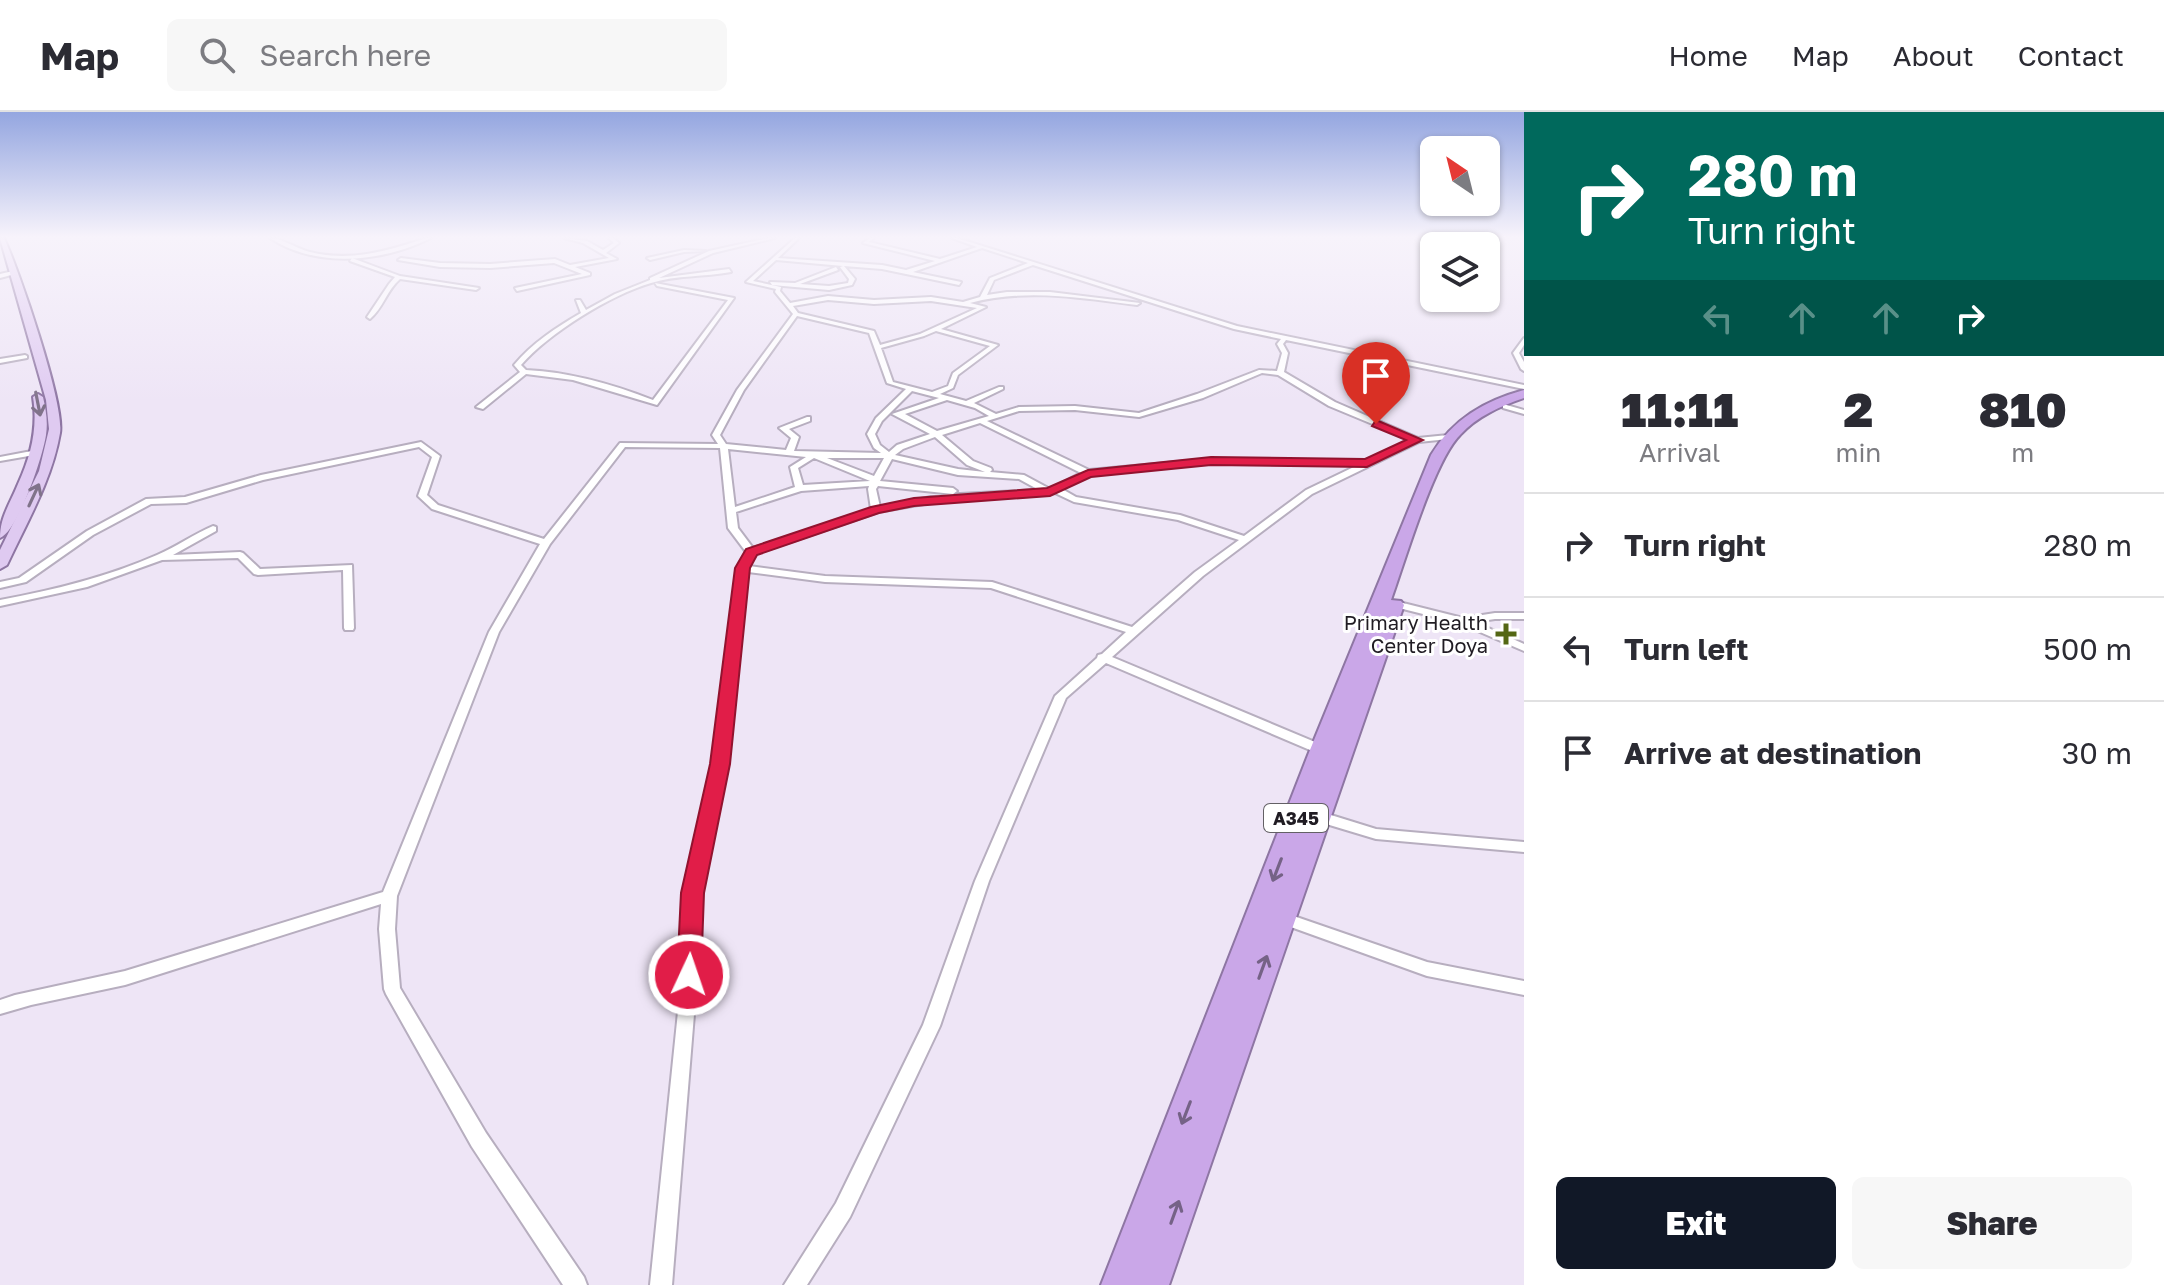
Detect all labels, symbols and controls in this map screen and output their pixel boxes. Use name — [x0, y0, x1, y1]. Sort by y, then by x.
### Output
search box — [167, 19, 727, 91]
text: Map — [40, 33, 119, 78]
icon: search — [195, 33, 239, 77]
text: Search here — [259, 37, 431, 73]
text: Home — [1669, 39, 1748, 72]
text: Map — [1792, 39, 1849, 72]
text: About — [1893, 39, 1974, 72]
text: Contact — [2018, 39, 2124, 72]
north arrow — [1420, 136, 1500, 216]
map controls — [1420, 136, 1500, 312]
text: 280 m — [1688, 141, 1857, 208]
icon: right — [1556, 144, 1660, 248]
text: Turn right — [1688, 209, 1856, 252]
button: layers — [1420, 232, 1500, 312]
icon: left — [1696, 296, 1740, 340]
icon: ahead — [1780, 296, 1824, 340]
icon: ahead — [1864, 296, 1908, 340]
icon: right — [1948, 296, 1992, 340]
pin — [1342, 342, 1410, 424]
icon: arrive — [1354, 354, 1398, 398]
text: 11:11 — [1621, 380, 1738, 438]
text: 2 — [1843, 380, 1873, 438]
text: 810 — [1978, 380, 2067, 438]
one-way arrow — [32, 391, 47, 417]
text: Arrival — [1639, 437, 1720, 468]
text: min — [1835, 437, 1881, 468]
text: m — [2011, 437, 2034, 468]
one-way arrow — [27, 483, 42, 508]
icon: right — [1556, 523, 1600, 567]
text: Turn right — [1624, 527, 1766, 563]
text: 280 m — [2044, 527, 2132, 563]
place label: Primary Health Center Doya — [1344, 610, 1488, 657]
marker: Primary Health Center Doya — [1495, 623, 1517, 645]
icon: left — [1556, 627, 1600, 671]
text: Turn left — [1624, 631, 1749, 667]
text: 500 m — [2043, 631, 2132, 667]
icon: arrive — [1556, 731, 1600, 775]
text: Arrive at destination — [1624, 735, 1921, 771]
text: 30 m — [2062, 735, 2132, 771]
road number: A345 — [1264, 804, 1328, 832]
one-way arrow — [1269, 857, 1283, 881]
position arrow — [647, 933, 731, 1017]
one-way arrow — [1257, 955, 1272, 980]
one-way arrow — [1178, 1100, 1192, 1125]
button: Exit — [1556, 1177, 1836, 1269]
button: Share — [1852, 1177, 2132, 1269]
one-way arrow — [1169, 1200, 1183, 1224]

